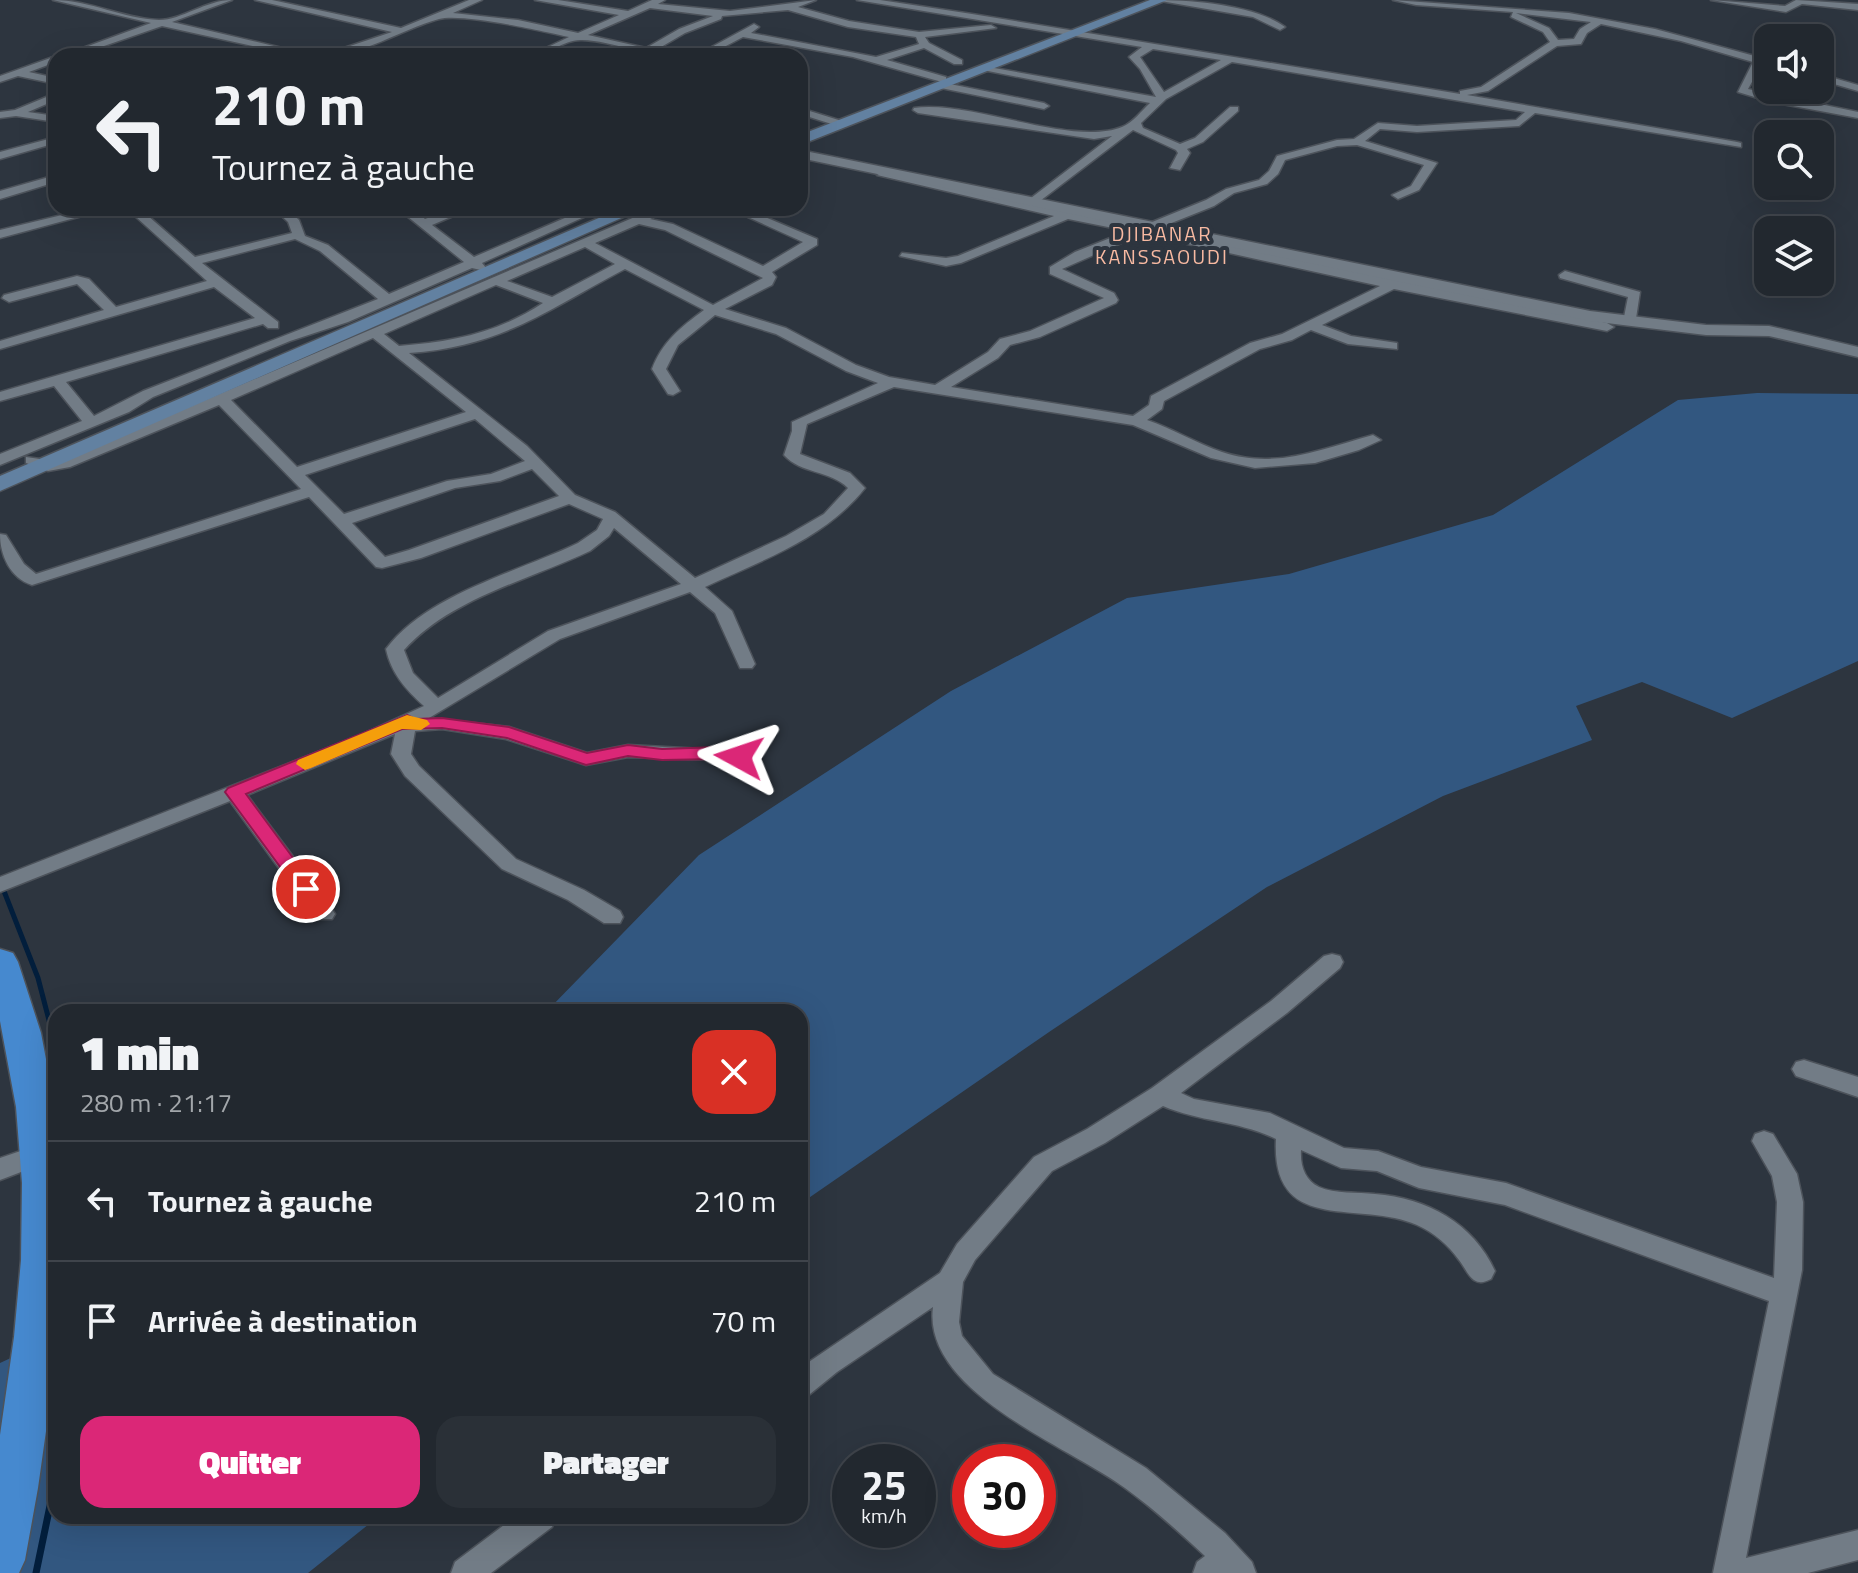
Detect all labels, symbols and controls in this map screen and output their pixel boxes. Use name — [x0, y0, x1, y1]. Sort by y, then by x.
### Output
map controls — [1754, 24, 1834, 296]
button: sound — [1754, 24, 1834, 104]
text: 210 m — [212, 62, 365, 147]
icon: left — [80, 80, 184, 184]
button: search — [1754, 120, 1834, 200]
text: Tournez à gauche — [212, 139, 475, 194]
button: layers — [1754, 216, 1834, 296]
district label: DJIBANAR KANSSAOUDI — [1095, 218, 1229, 272]
position arrow — [697, 715, 781, 799]
pin — [272, 855, 340, 923]
icon: arrive — [284, 867, 328, 911]
text: 1 min — [80, 1016, 199, 1089]
button: close — [692, 1030, 776, 1114]
text: 280 m · 21:17 — [80, 1083, 232, 1122]
text: Tournez à gauche — [148, 1178, 373, 1224]
text: 210 m — [694, 1178, 776, 1224]
icon: left — [80, 1179, 124, 1223]
text: Arrivée à destination — [148, 1298, 418, 1344]
text: 70 m — [711, 1298, 776, 1344]
icon: arrive — [80, 1299, 124, 1343]
button: Quitter — [80, 1416, 420, 1508]
button: Partager — [436, 1416, 776, 1508]
speed limit sign: 30 — [952, 1444, 1056, 1548]
text: 25 — [862, 1455, 906, 1516]
text: km/h — [861, 1500, 907, 1531]

